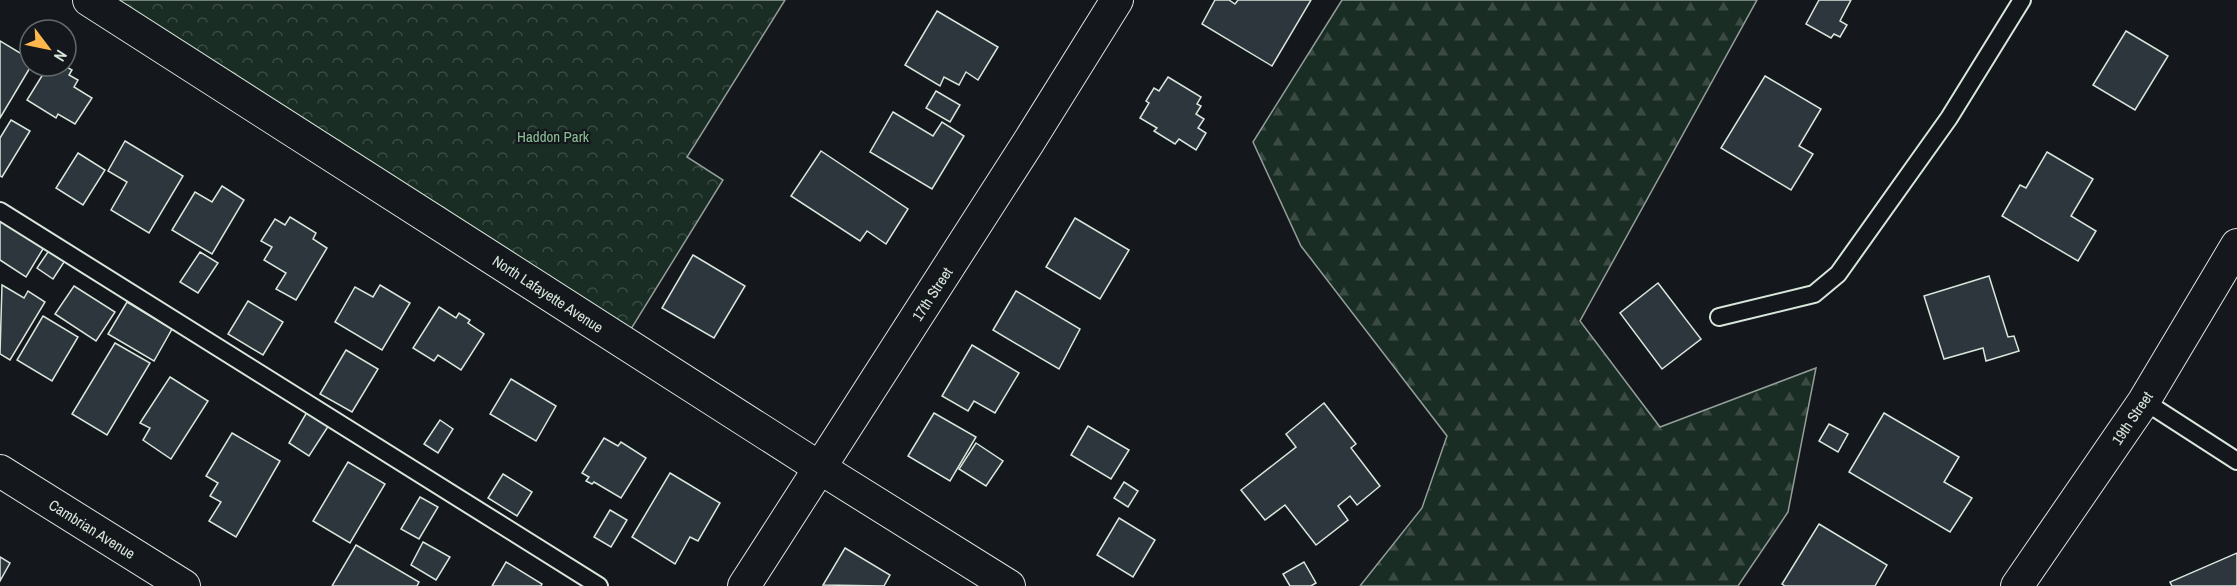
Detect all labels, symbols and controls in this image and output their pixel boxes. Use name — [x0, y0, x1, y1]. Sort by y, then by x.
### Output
north arrow — [18, 18, 78, 78]
text: N — [49, 46, 73, 66]
park label: Haddon Park — [517, 126, 590, 147]
street label: North Lafayette Avenue — [488, 250, 608, 338]
street label: 17th Street — [907, 263, 958, 325]
street label: 19th Street — [2106, 387, 2158, 449]
street label: Cambrian Avenue — [45, 494, 139, 564]

